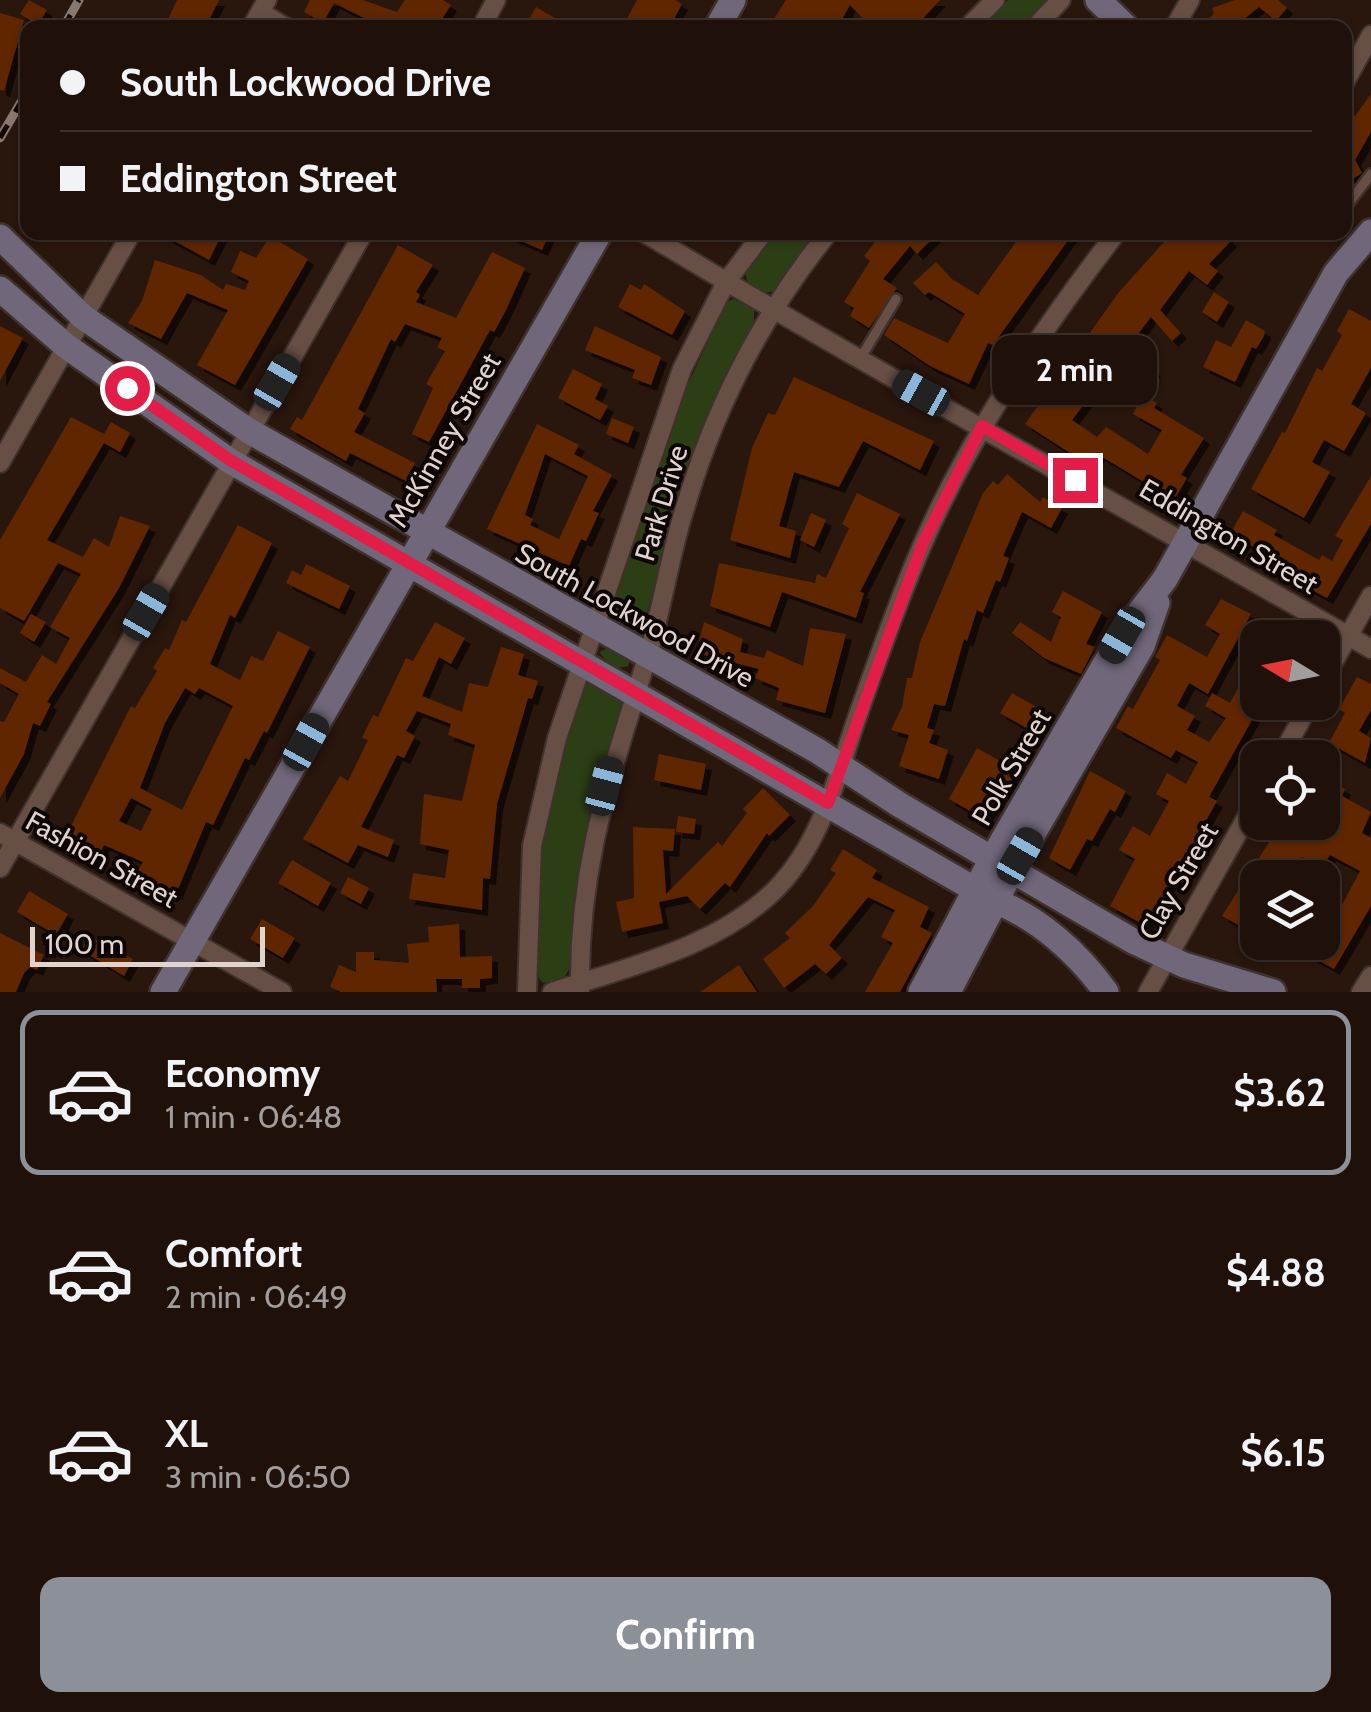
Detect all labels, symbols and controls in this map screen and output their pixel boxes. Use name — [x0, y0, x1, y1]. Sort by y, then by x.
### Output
text: South Lockwood Drive — [120, 59, 491, 106]
text: Eddington Street — [120, 155, 397, 202]
callout: 2 min — [992, 335, 1158, 405]
street label: McKinney Street — [380, 347, 508, 533]
car — [249, 349, 305, 415]
text: 2 min — [1036, 350, 1113, 389]
car — [887, 365, 955, 421]
route start — [105, 366, 150, 411]
street label: Park Drive — [627, 441, 695, 565]
route end — [1053, 458, 1098, 503]
street label: Eddington Street — [1134, 471, 1324, 601]
street label: South Lockwood Drive — [510, 535, 760, 695]
car — [118, 579, 174, 645]
car — [1094, 602, 1150, 668]
north arrow — [1240, 620, 1340, 720]
map controls — [1240, 620, 1340, 960]
street label: Polk Street — [964, 703, 1058, 831]
car — [278, 708, 334, 776]
button: locate — [1240, 740, 1340, 840]
car — [583, 753, 627, 819]
street label: Fashion Street — [20, 803, 184, 915]
street label: Clay Street — [1131, 817, 1225, 945]
car — [992, 823, 1048, 889]
button: layers — [1240, 860, 1340, 960]
scale bar — [30, 922, 265, 966]
text: 100 m — [45, 927, 124, 961]
icon: car — [45, 1048, 135, 1138]
text: Economy — [165, 1050, 320, 1097]
text: $3.62 — [1234, 1069, 1326, 1116]
text: 1 min · 06:48 — [165, 1097, 342, 1136]
icon: car — [45, 1228, 135, 1318]
text: Comfort — [165, 1230, 302, 1277]
text: $4.88 — [1226, 1249, 1326, 1296]
text: 2 min · 06:49 — [165, 1277, 348, 1316]
icon: car — [45, 1408, 135, 1498]
text: XL — [165, 1410, 208, 1457]
text: $6.15 — [1240, 1429, 1326, 1476]
text: 3 min · 06:50 — [165, 1457, 351, 1496]
button: Confirm — [40, 1577, 1331, 1692]

